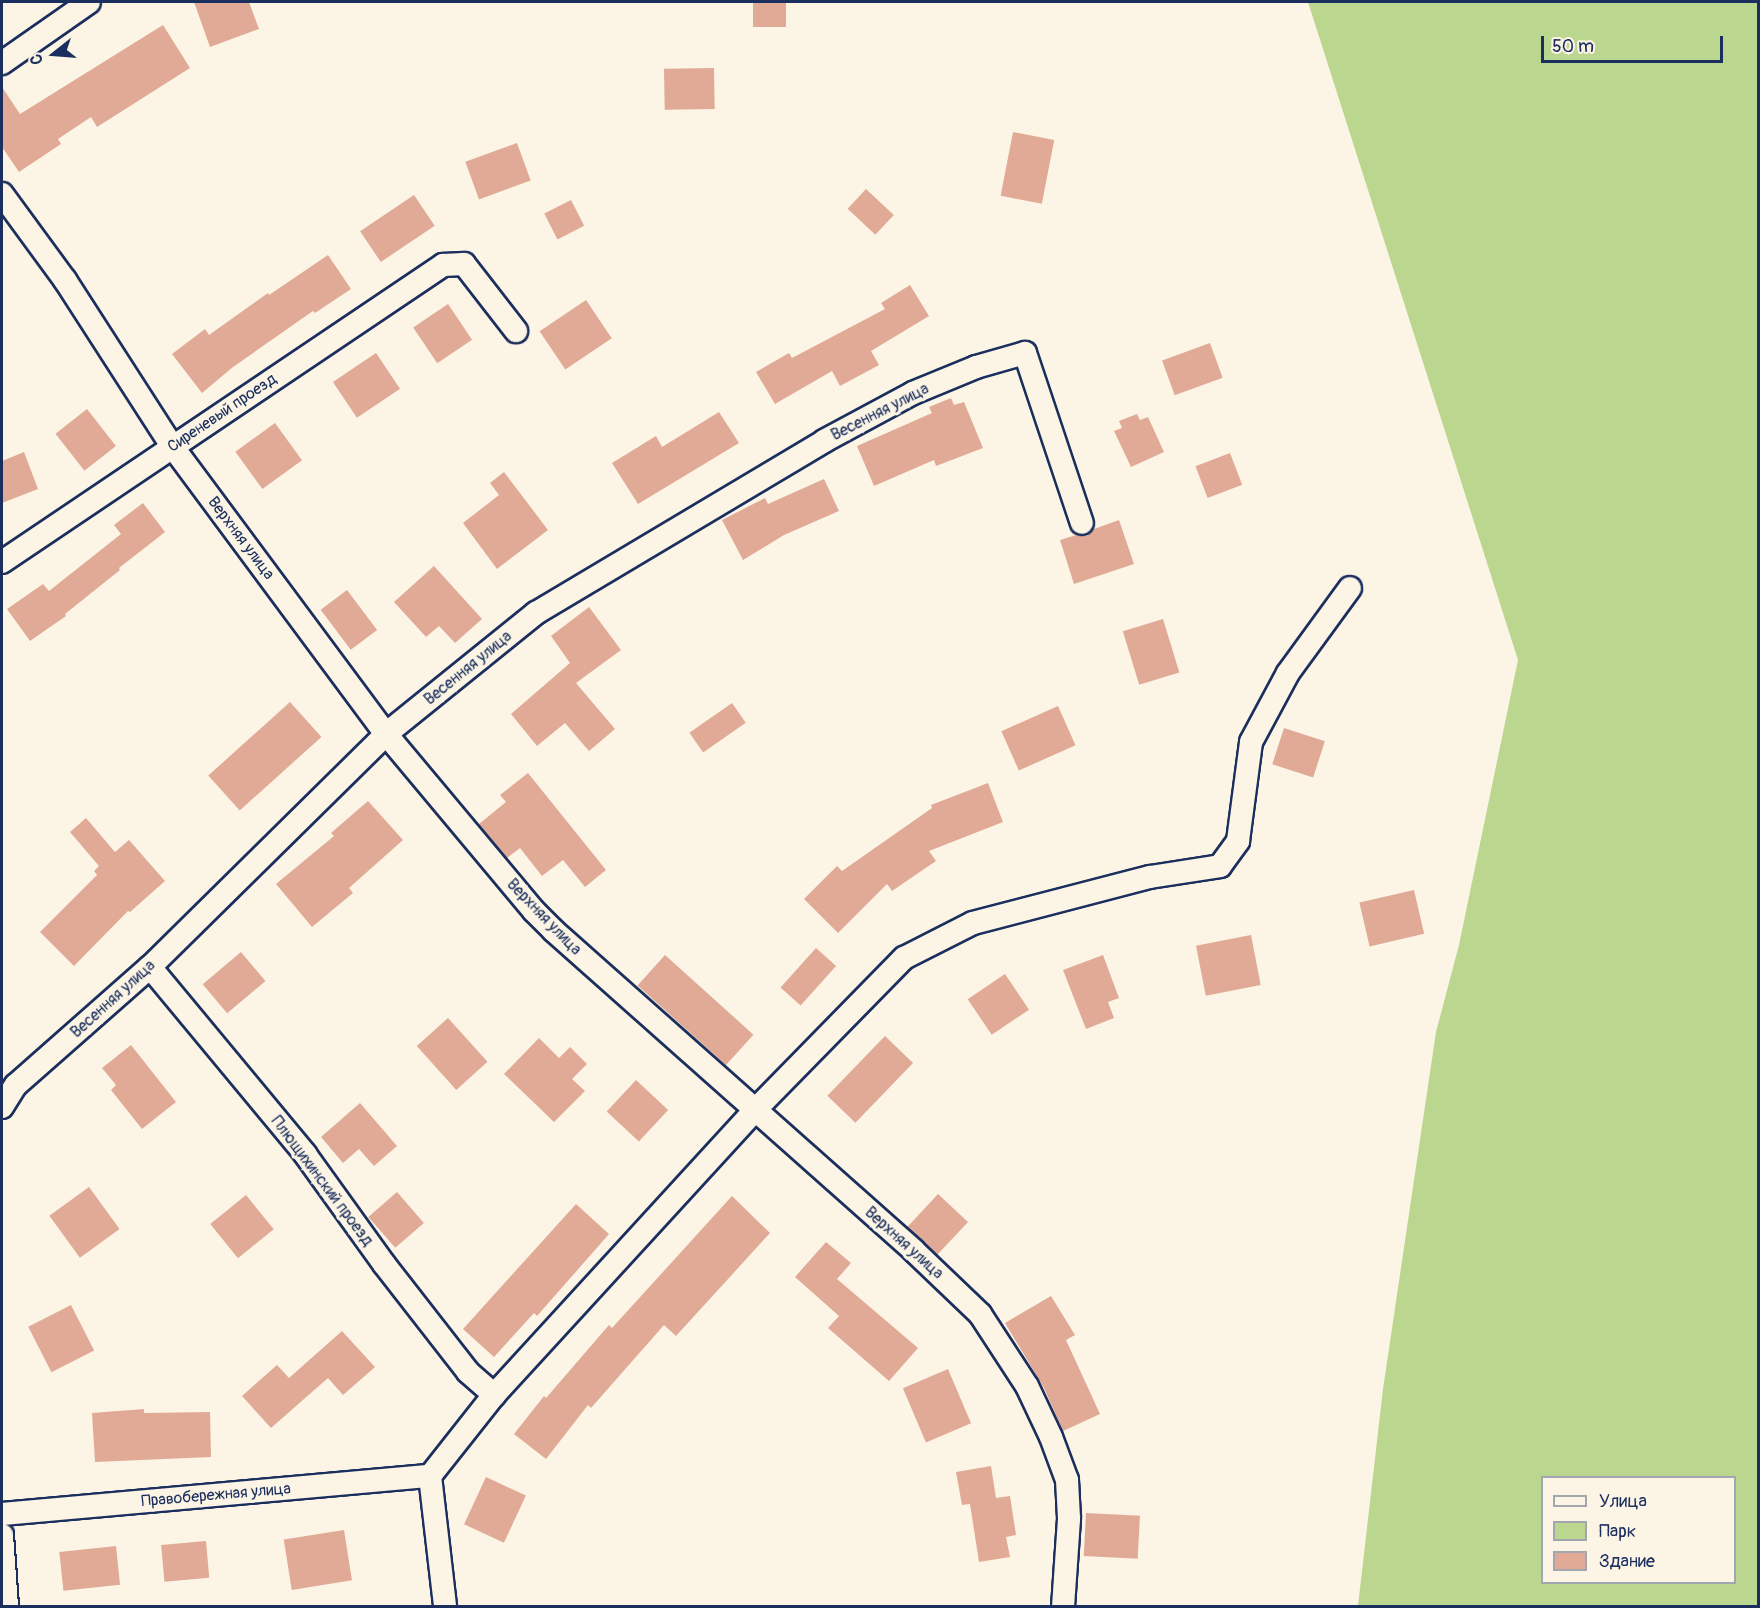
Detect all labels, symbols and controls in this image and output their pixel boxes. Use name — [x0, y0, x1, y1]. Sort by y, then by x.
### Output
north arrow — [24, 24, 84, 84]
scale bar — [1544, 24, 1726, 62]
text: 50 m — [1552, 35, 1594, 58]
text: С — [26, 52, 48, 67]
street label: Сиреневый проезд — [164, 370, 280, 456]
street label: Весенняя улица — [828, 379, 932, 445]
street label: Верхняя улица — [204, 493, 278, 583]
street label: Весенняя улица — [420, 627, 516, 709]
street label: Верхняя улица — [503, 875, 585, 959]
street label: Весенняя улица — [67, 956, 159, 1042]
street label: Плющихинский проезд — [267, 1112, 377, 1250]
street label: Верхняя улица — [861, 1203, 947, 1283]
legend — [1541, 1476, 1736, 1584]
street label: Правобережная улица — [140, 1479, 292, 1511]
text: Улица — [1599, 1490, 1647, 1513]
text: Парк — [1599, 1520, 1636, 1543]
text: Здание — [1599, 1550, 1655, 1573]

